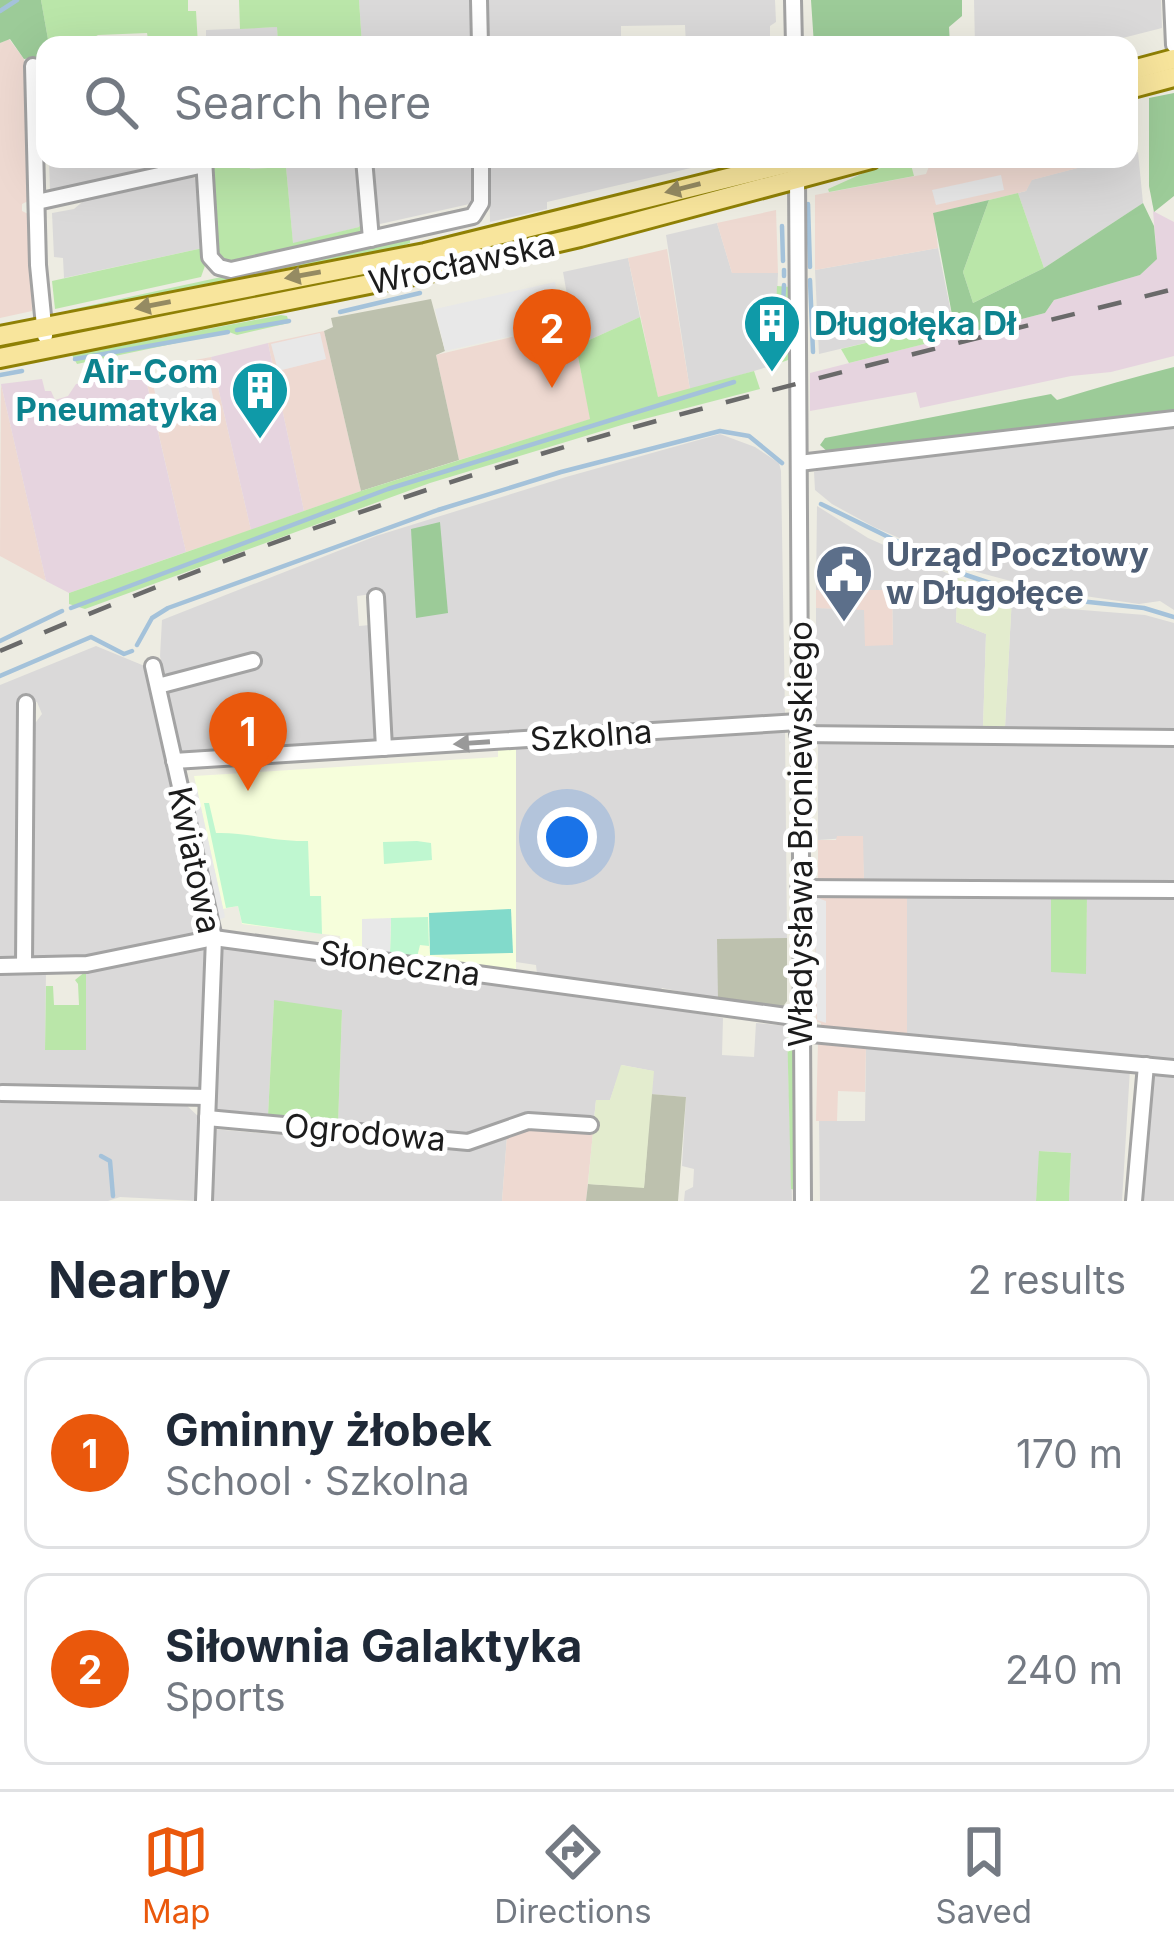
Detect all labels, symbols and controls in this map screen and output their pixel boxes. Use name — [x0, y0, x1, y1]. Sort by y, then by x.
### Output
search box — [36, 36, 1138, 168]
icon: search — [78, 69, 144, 135]
text: Search here — [174, 75, 431, 130]
one-way arrow — [665, 179, 702, 198]
street label: Wrocławska — [365, 224, 559, 302]
one-way arrow — [284, 267, 322, 285]
pin: 2 — [513, 289, 591, 388]
building icon: Długołęka Dł — [741, 292, 803, 374]
one-way arrow — [133, 296, 171, 315]
place label: Długołęka Dł — [814, 303, 1017, 343]
place label: Air-Com Pneumatyka — [16, 351, 218, 429]
building icon: Air-Com Pneumatyka — [229, 359, 291, 441]
place label: Urząd Pocztowy w Długołęce — [886, 534, 1149, 612]
public building icon: Urząd Pocztowy w Długołęce — [813, 542, 875, 624]
street label: Władysława Broniewskiego — [780, 621, 820, 1047]
pin: 1 — [209, 692, 287, 791]
street label: Szkolna — [528, 711, 654, 759]
one-way arrow — [453, 733, 490, 752]
street label: Kwiatowa — [160, 783, 230, 937]
your location — [537, 807, 597, 867]
street label: Słoneczna — [317, 932, 483, 994]
street label: Ogrodowa — [283, 1105, 447, 1159]
text: Nearby — [48, 1249, 231, 1310]
text: 2 results — [968, 1256, 1126, 1303]
text: Gminny żłobek — [165, 1402, 492, 1457]
text: 1 — [82, 1430, 98, 1477]
text: 170 m — [1016, 1430, 1123, 1477]
text: School · Szkolna — [165, 1457, 470, 1504]
text: Siłownia Galaktyka — [165, 1618, 582, 1673]
text: 2 — [78, 1646, 102, 1693]
text: 240 m — [1005, 1646, 1123, 1693]
text: Sports — [165, 1673, 286, 1720]
tab: Map — [142, 1819, 210, 1931]
tab: Directions — [494, 1819, 652, 1931]
tab: Saved — [935, 1819, 1032, 1931]

